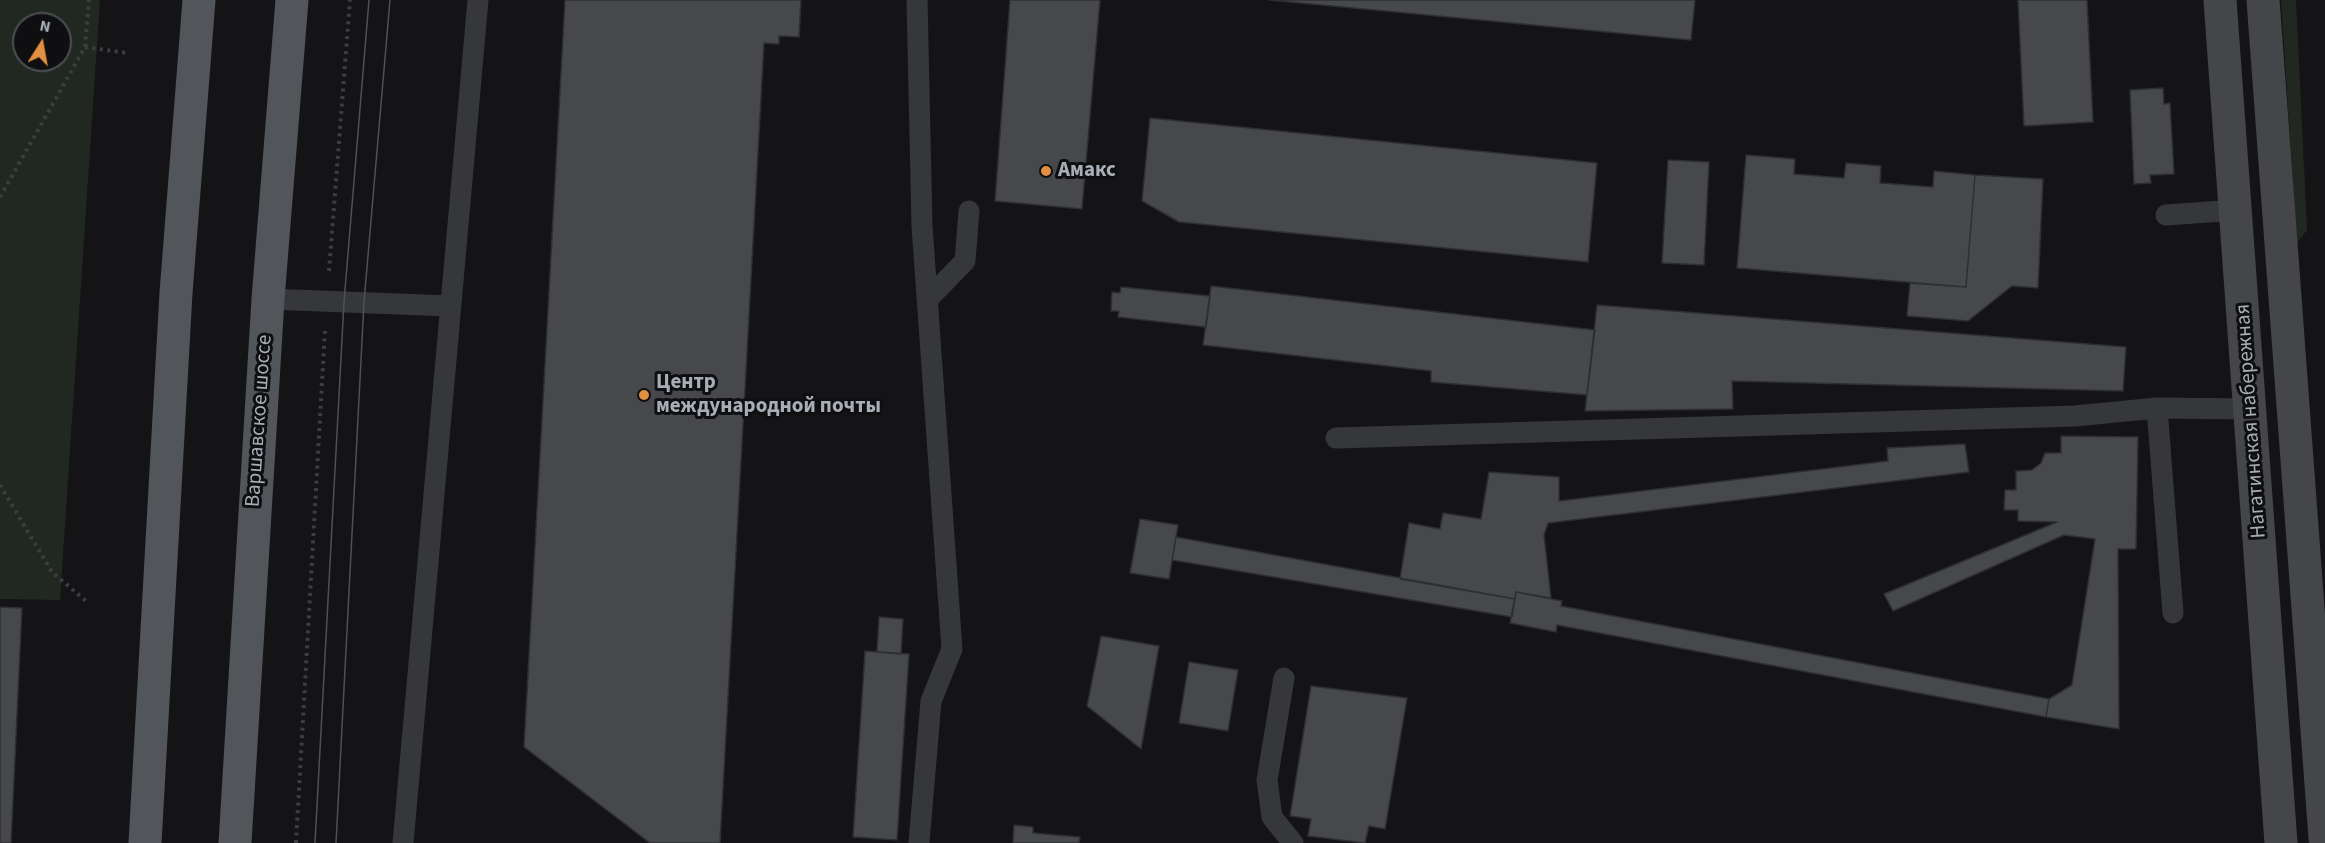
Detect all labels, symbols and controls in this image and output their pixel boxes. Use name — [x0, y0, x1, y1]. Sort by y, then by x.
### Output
north arrow — [12, 12, 72, 72]
text: N — [38, 14, 52, 38]
place label: Амакс — [1058, 158, 1116, 184]
marker: Амакс — [1039, 164, 1053, 178]
street label: Нагатинская набережная — [2231, 303, 2273, 539]
street label: Варшавское шоссе — [241, 334, 279, 508]
place label: Центр международной почты — [656, 370, 881, 420]
marker: Центр международной почты — [637, 388, 651, 402]

